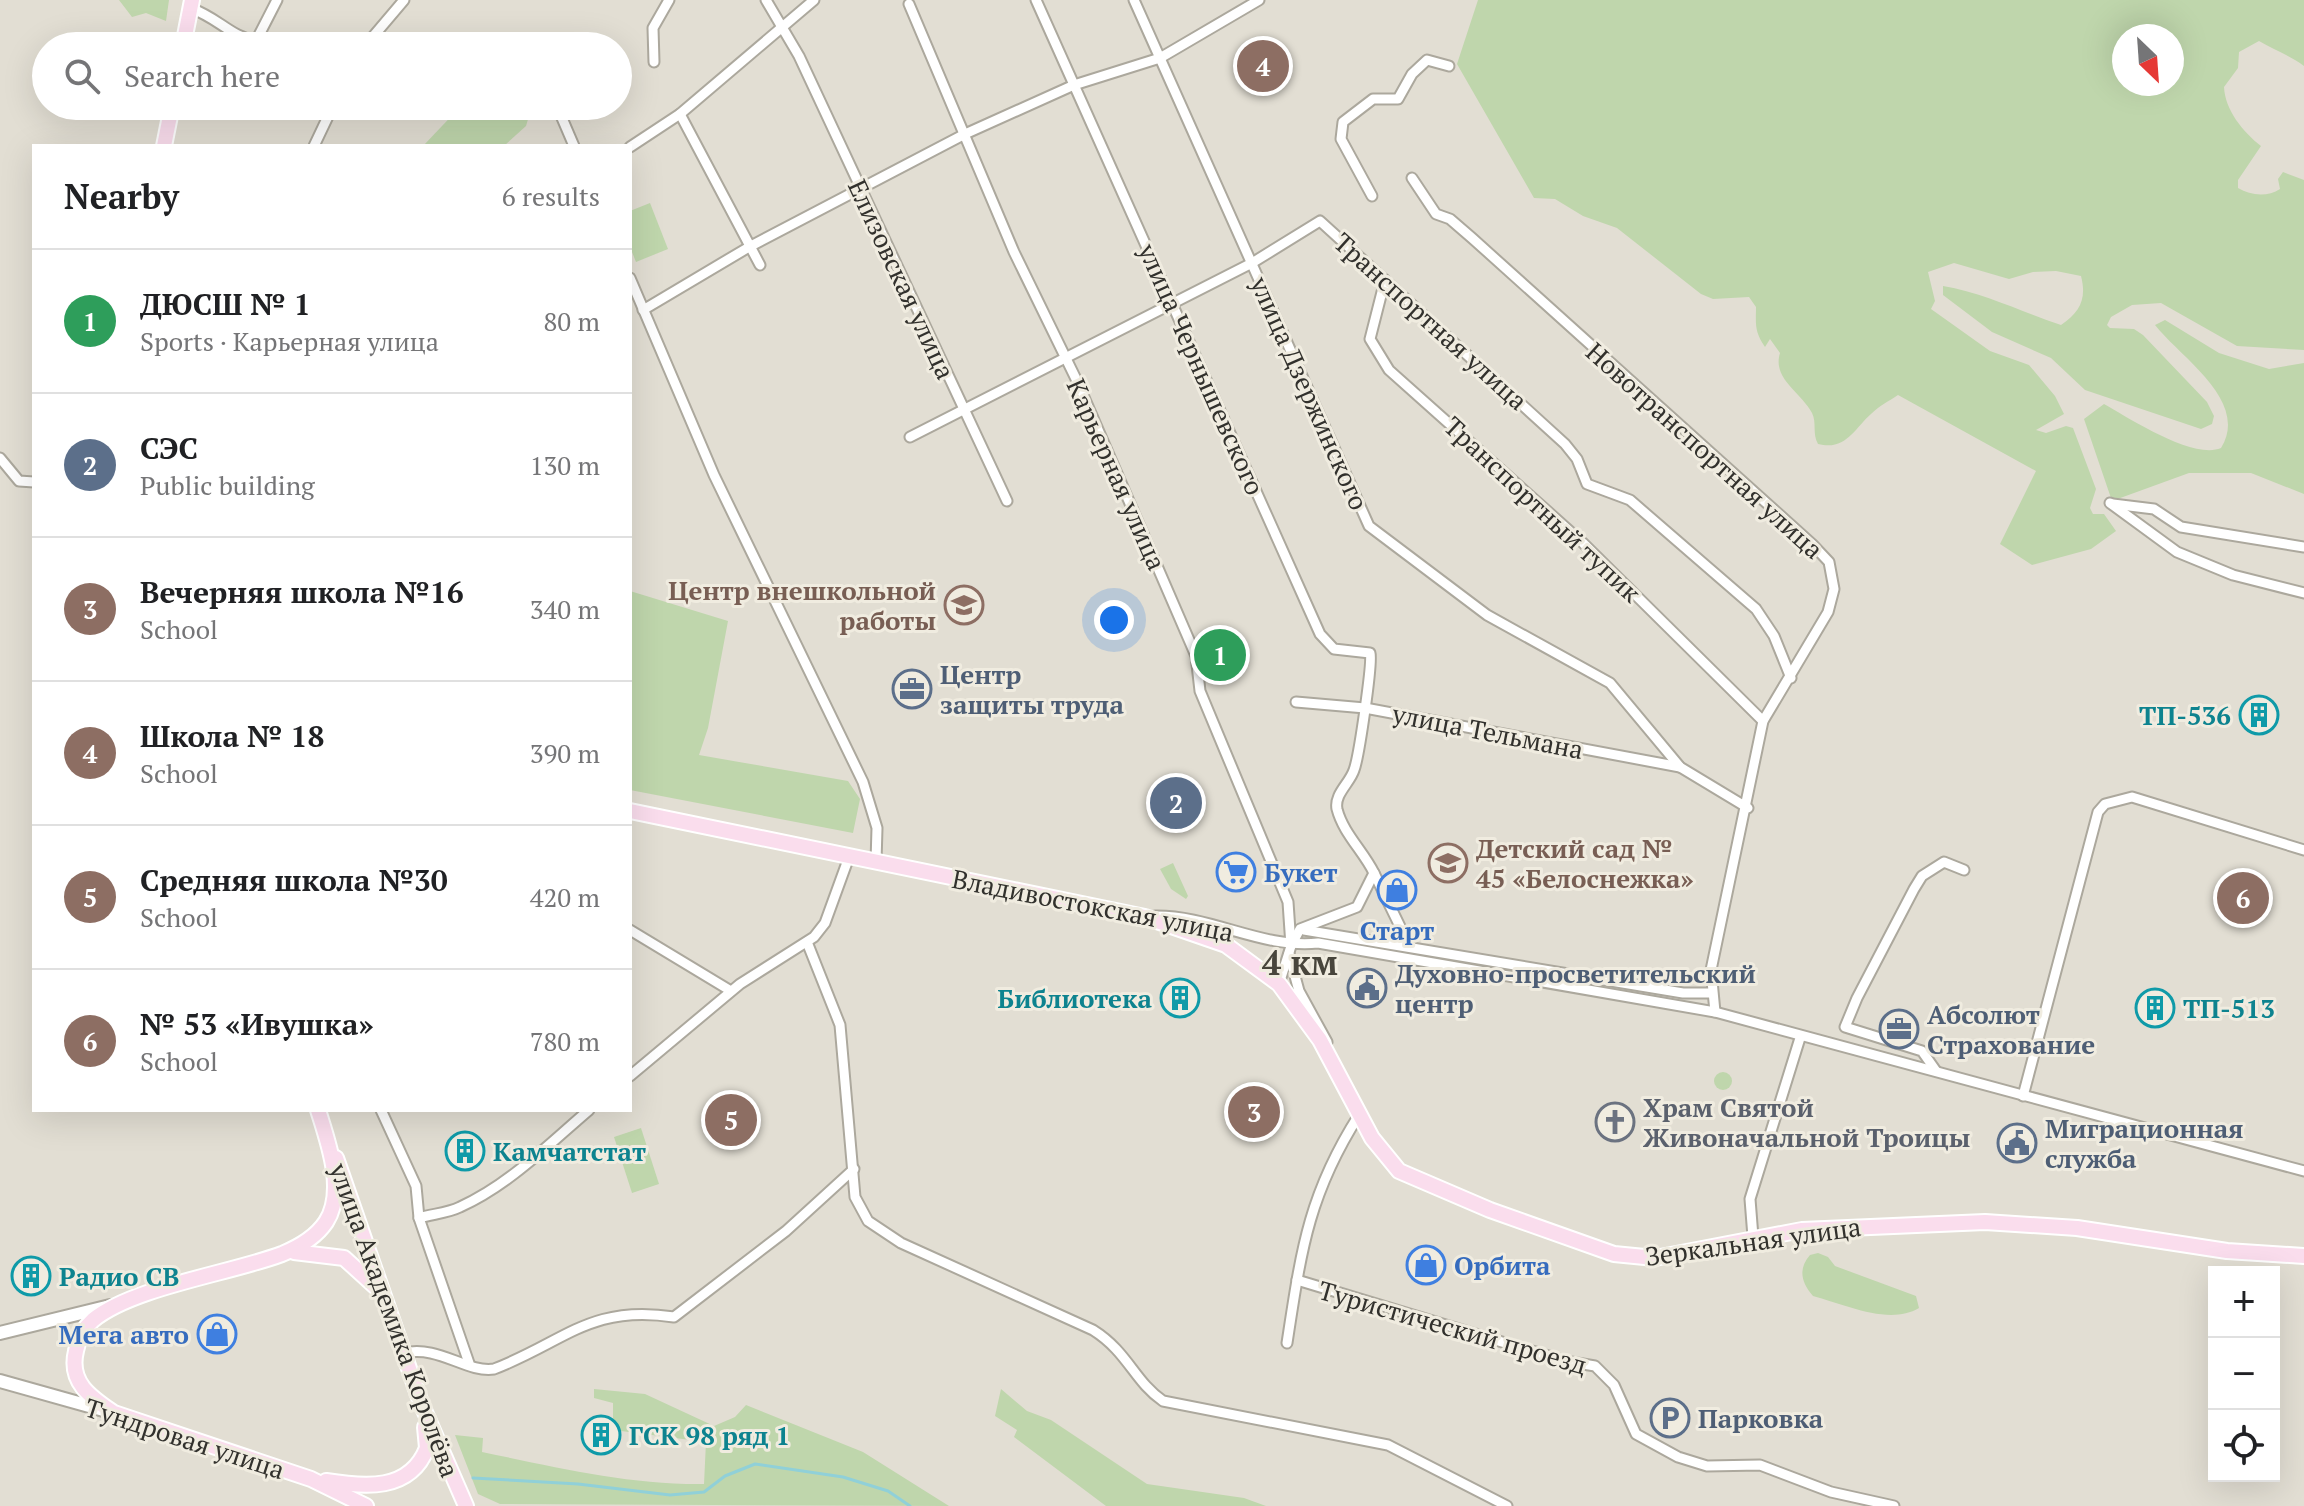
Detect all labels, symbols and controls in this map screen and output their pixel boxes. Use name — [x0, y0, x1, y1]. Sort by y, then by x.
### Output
north arrow — [2112, 24, 2184, 96]
search box — [32, 32, 632, 120]
pin: 4 — [1237, 36, 1289, 96]
icon: search — [60, 54, 104, 98]
text: Search here — [124, 56, 280, 96]
text: Nearby — [64, 174, 179, 219]
street label: Елизовская улица — [841, 174, 963, 384]
text: 6 results — [502, 179, 600, 213]
street label: Транспортная улица — [1327, 225, 1535, 417]
street label: улица Чернышевского — [1131, 237, 1273, 500]
street label: улица Дзержинского — [1243, 270, 1377, 515]
text: ДЮСШ № 1 — [140, 284, 311, 324]
text: 1 — [83, 304, 97, 338]
text: 80 m — [544, 304, 600, 338]
text: Sports · Карьерная улица — [140, 324, 439, 358]
street label: Новотранспортная улица — [1579, 334, 1831, 566]
street label: Карьерная улица — [1060, 373, 1174, 575]
street label: Транспортный тупик — [1437, 409, 1649, 610]
text: СЭС — [140, 428, 198, 468]
text: 2 — [83, 448, 97, 482]
text: 130 m — [530, 448, 600, 482]
text: Public building — [140, 468, 315, 502]
text: Вечерняя школа №16 — [140, 572, 464, 612]
place label: Центр внешкольной работы — [668, 573, 936, 637]
school or university icon: Центр внешкольной работы — [943, 584, 985, 626]
text: 3 — [83, 592, 97, 626]
text: 340 m — [530, 592, 600, 626]
your location — [1094, 600, 1134, 640]
text: School — [140, 612, 218, 646]
pin: 1 — [1194, 625, 1246, 685]
place label: Центр защиты труда — [940, 657, 1124, 721]
office icon: Центр защиты труда — [891, 668, 933, 710]
building icon: ТП-536 — [2238, 694, 2280, 736]
street label: улица Тельмана — [1389, 696, 1586, 766]
place label: ТП-536 — [2139, 698, 2231, 732]
text: Школа № 18 — [140, 716, 324, 756]
text: 4 — [83, 736, 97, 770]
text: 390 m — [530, 736, 600, 770]
text: School — [140, 756, 218, 790]
pin: 2 — [1150, 773, 1202, 833]
place label: Детский сад № 45 «Белоснежка» — [1476, 831, 1694, 895]
school or university icon: Детский сад № 45 «Белоснежка» — [1427, 842, 1469, 884]
supermarket icon: Букет — [1215, 851, 1257, 893]
place label: Букет — [1264, 855, 1338, 889]
text: Средняя школа №30 — [140, 860, 448, 900]
street label: Владивостокская улица — [949, 861, 1237, 949]
pin: 6 — [2217, 868, 2269, 928]
shop icon: Старт — [1376, 869, 1418, 911]
text: 5 — [83, 880, 97, 914]
text: 420 m — [530, 880, 600, 914]
text: School — [140, 900, 218, 934]
place label: Старт — [1360, 913, 1434, 947]
district label: 4 км — [1262, 940, 1338, 985]
place label: Духовно-просветительский центр — [1395, 956, 1756, 1020]
public building icon: Духовно-просветительский центр — [1346, 967, 1388, 1009]
building icon: Библиотека — [1159, 977, 1201, 1019]
place label: Библиотека — [998, 981, 1153, 1015]
building icon: ТП-513 — [2134, 987, 2176, 1029]
place label: ТП-513 — [2183, 991, 2275, 1025]
place label: Абсолют Страхование — [1927, 997, 2095, 1061]
text: № 53 «Ивушка» — [140, 1004, 374, 1044]
office icon: Абсолют Страхование — [1878, 1008, 1920, 1050]
text: 6 — [83, 1024, 97, 1058]
text: 780 m — [530, 1024, 600, 1058]
text: School — [140, 1044, 218, 1078]
pin: 3 — [1228, 1082, 1280, 1142]
pin: 5 — [705, 1090, 757, 1150]
place label: Храм Святой Живоначальной Троицы — [1643, 1090, 1970, 1154]
church icon: Храм Святой Живоначальной Троицы — [1594, 1101, 1636, 1143]
place label: Миграционная служба — [2045, 1111, 2243, 1175]
public building icon: Миграционная служба — [1996, 1122, 2038, 1164]
building icon: Камчатстат — [444, 1130, 486, 1172]
place label: Камчатстат — [493, 1134, 646, 1168]
street label: улица Академика Королёва — [322, 1157, 468, 1482]
street label: Зеркальная улица — [1643, 1209, 1863, 1273]
shop icon: Орбита — [1405, 1244, 1447, 1286]
place label: Орбита — [1454, 1248, 1551, 1282]
building icon: Радио СВ — [10, 1255, 52, 1297]
place label: Радио СВ — [59, 1259, 179, 1293]
map controls — [2208, 1266, 2280, 1482]
button: + — [2208, 1266, 2280, 1338]
street label: Туристический проезд — [1315, 1272, 1591, 1382]
shop icon: Мега авто — [196, 1313, 238, 1355]
place label: Мега авто — [58, 1317, 189, 1351]
button: − — [2208, 1338, 2280, 1410]
street label: Тундровая улица — [81, 1390, 289, 1486]
parking icon: Парковка — [1649, 1397, 1691, 1439]
place label: Парковка — [1698, 1401, 1824, 1435]
button: locate — [2208, 1410, 2280, 1482]
building icon: ГСК 98 ряд 1 — [580, 1414, 622, 1456]
place label: ГСК 98 ряд 1 — [629, 1418, 790, 1452]

